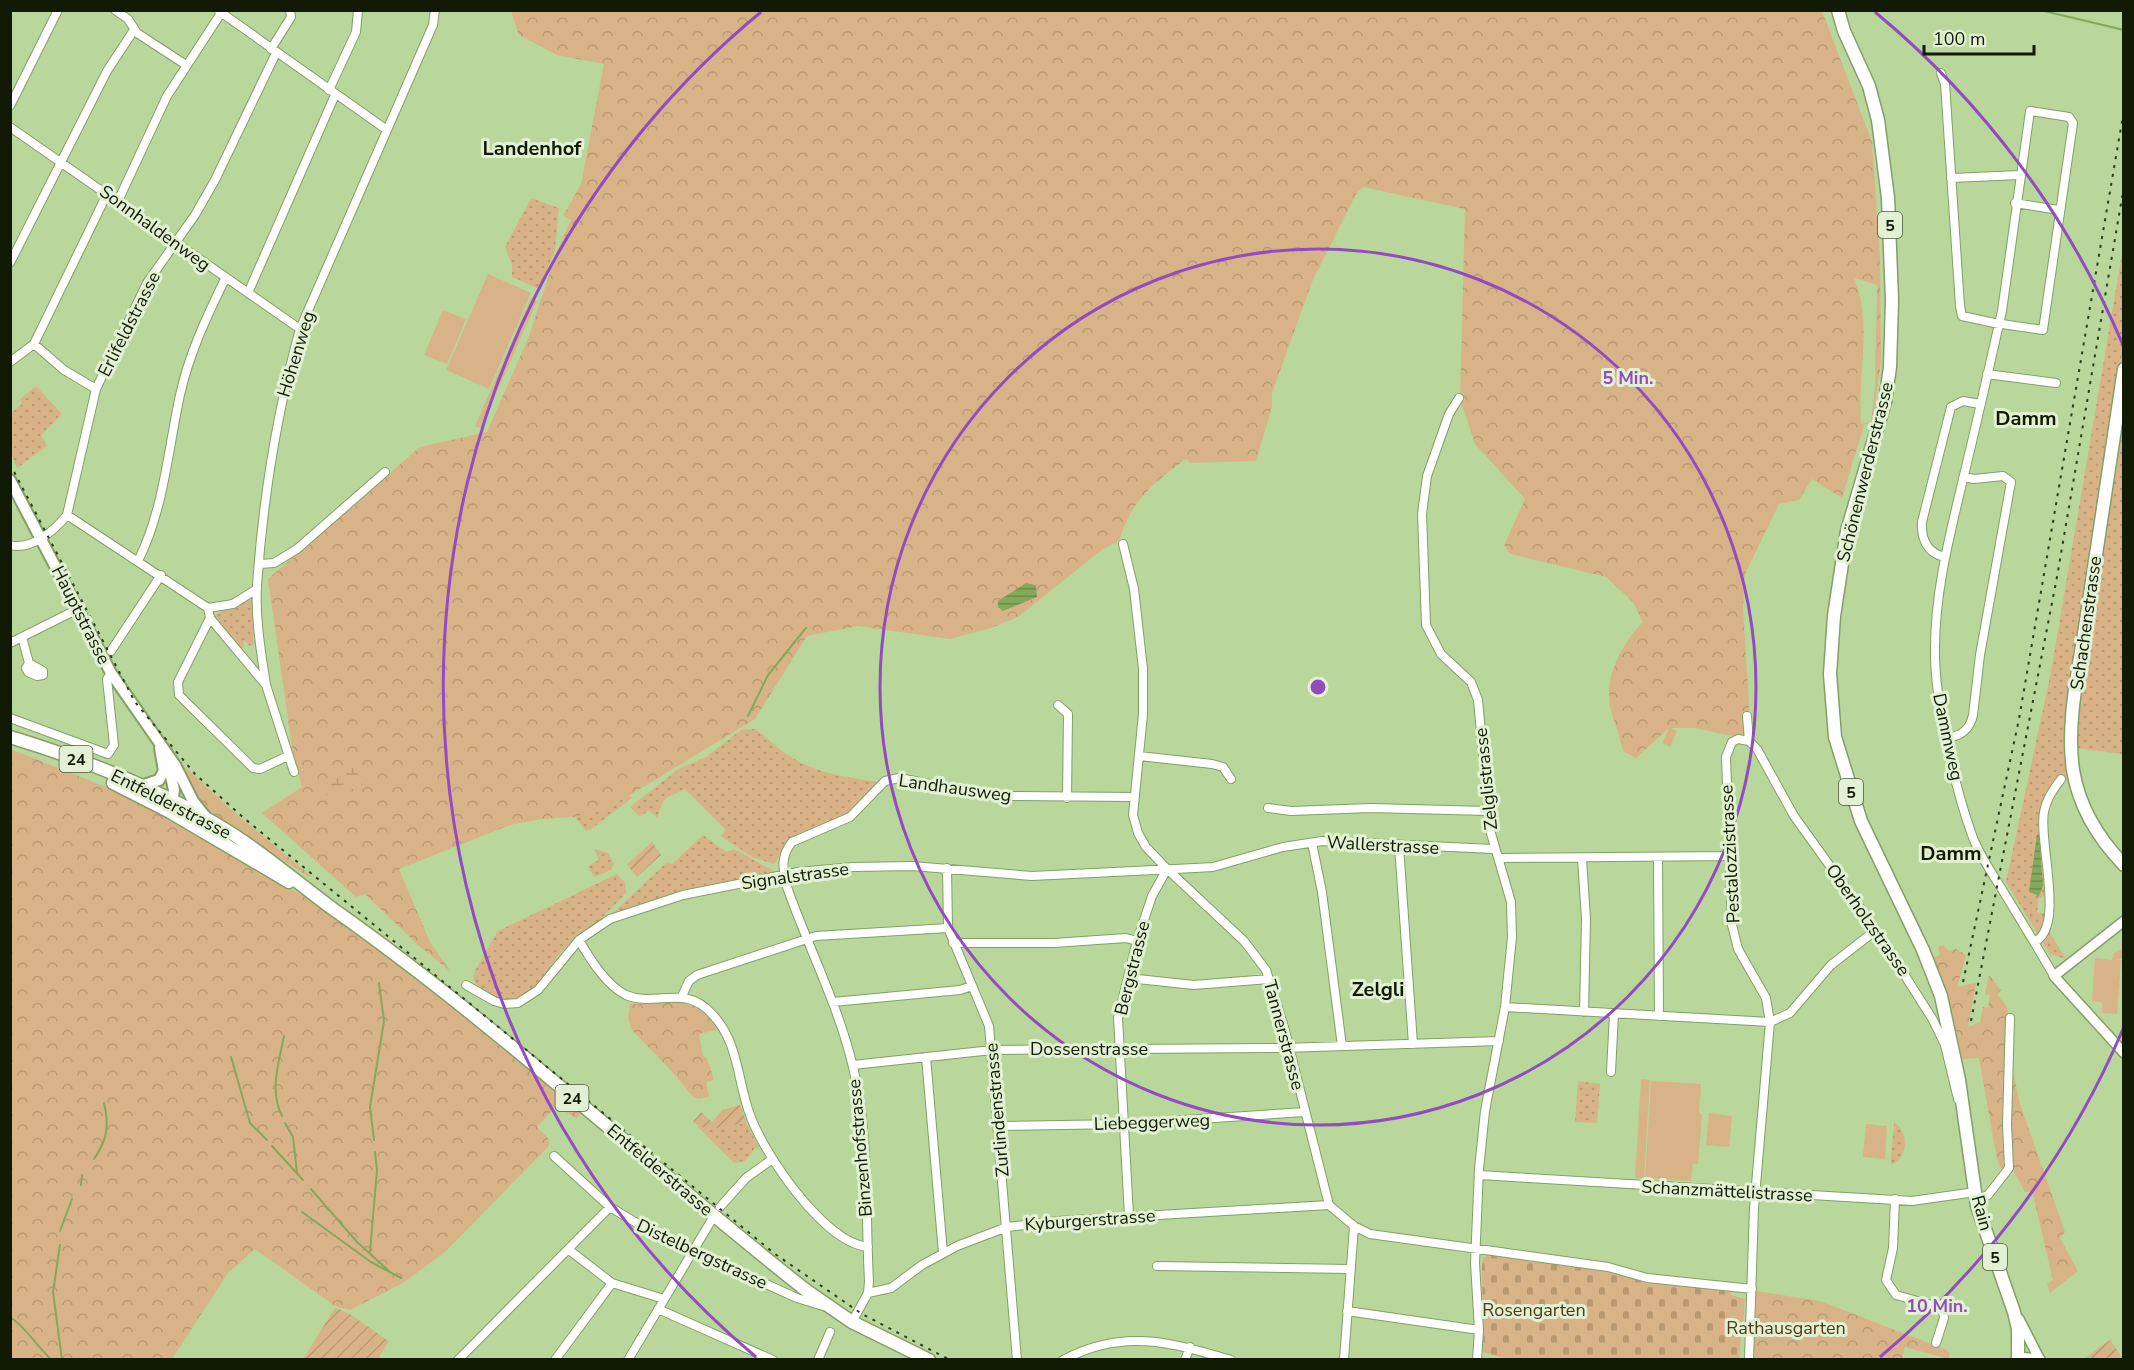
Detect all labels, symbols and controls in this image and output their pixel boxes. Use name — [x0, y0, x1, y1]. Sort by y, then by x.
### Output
scale bar — [1924, 18, 2034, 56]
text: 100 m — [1933, 27, 1985, 51]
district label: Landenhof — [483, 135, 582, 162]
street label: Sonnhaldenweg — [95, 180, 215, 276]
road number: 5 — [1878, 212, 1902, 238]
street label: Erlifeldstrasse — [92, 267, 166, 381]
street label: Höhenweg — [272, 308, 320, 400]
text: 5 Min. — [1603, 366, 1653, 390]
street label: Schönenwerderstrasse — [1831, 380, 1899, 564]
district label: Damm — [1995, 405, 2057, 432]
street label: Schachenstrasse — [2065, 554, 2107, 692]
street label: Hauptstrasse — [46, 562, 116, 668]
centre of rings — [1308, 677, 1328, 697]
street label: Dammweg — [1927, 691, 1969, 783]
street label: Zelglistrasse — [1469, 727, 1503, 831]
road number: 24 — [60, 746, 92, 772]
street label: Entfelderstrasse — [107, 763, 235, 845]
street label: Landhausweg — [897, 768, 1013, 808]
road number: 5 — [1839, 779, 1863, 805]
street label: Pestalozzistrasse — [1714, 784, 1746, 924]
street label: Wallerstrasse — [1326, 830, 1440, 860]
district label: Damm — [1920, 840, 1982, 867]
street label: Signalstrasse — [740, 857, 850, 895]
street label: Oberholzstrasse — [1820, 859, 1916, 981]
street label: Bergstrasse — [1109, 918, 1155, 1018]
district label: Zelgli — [1352, 976, 1404, 1003]
street label: Tannerstrasse — [1258, 977, 1310, 1093]
street label: Dossenstrasse — [1030, 1037, 1148, 1061]
street label: Zurlindenstrasse — [979, 1042, 1015, 1178]
street label: Binzenhofstrasse — [842, 1078, 878, 1218]
road number: 24 — [556, 1085, 588, 1111]
street label: Liebeggerweg — [1093, 1108, 1211, 1136]
street label: Entfelderstrasse — [602, 1118, 718, 1222]
street label: Schanzmättelistrasse — [1641, 1175, 1813, 1207]
street label: Rain — [1966, 1193, 1998, 1233]
street label: Kyburgerstrasse — [1024, 1203, 1156, 1237]
street label: Distelbergstrasse — [633, 1213, 771, 1295]
road number: 5 — [1983, 1244, 2007, 1270]
text: 10 Min. — [1906, 1294, 1968, 1318]
park label: Rosengarten — [1482, 1298, 1586, 1322]
park label: Rathausgarten — [1726, 1316, 1846, 1340]

